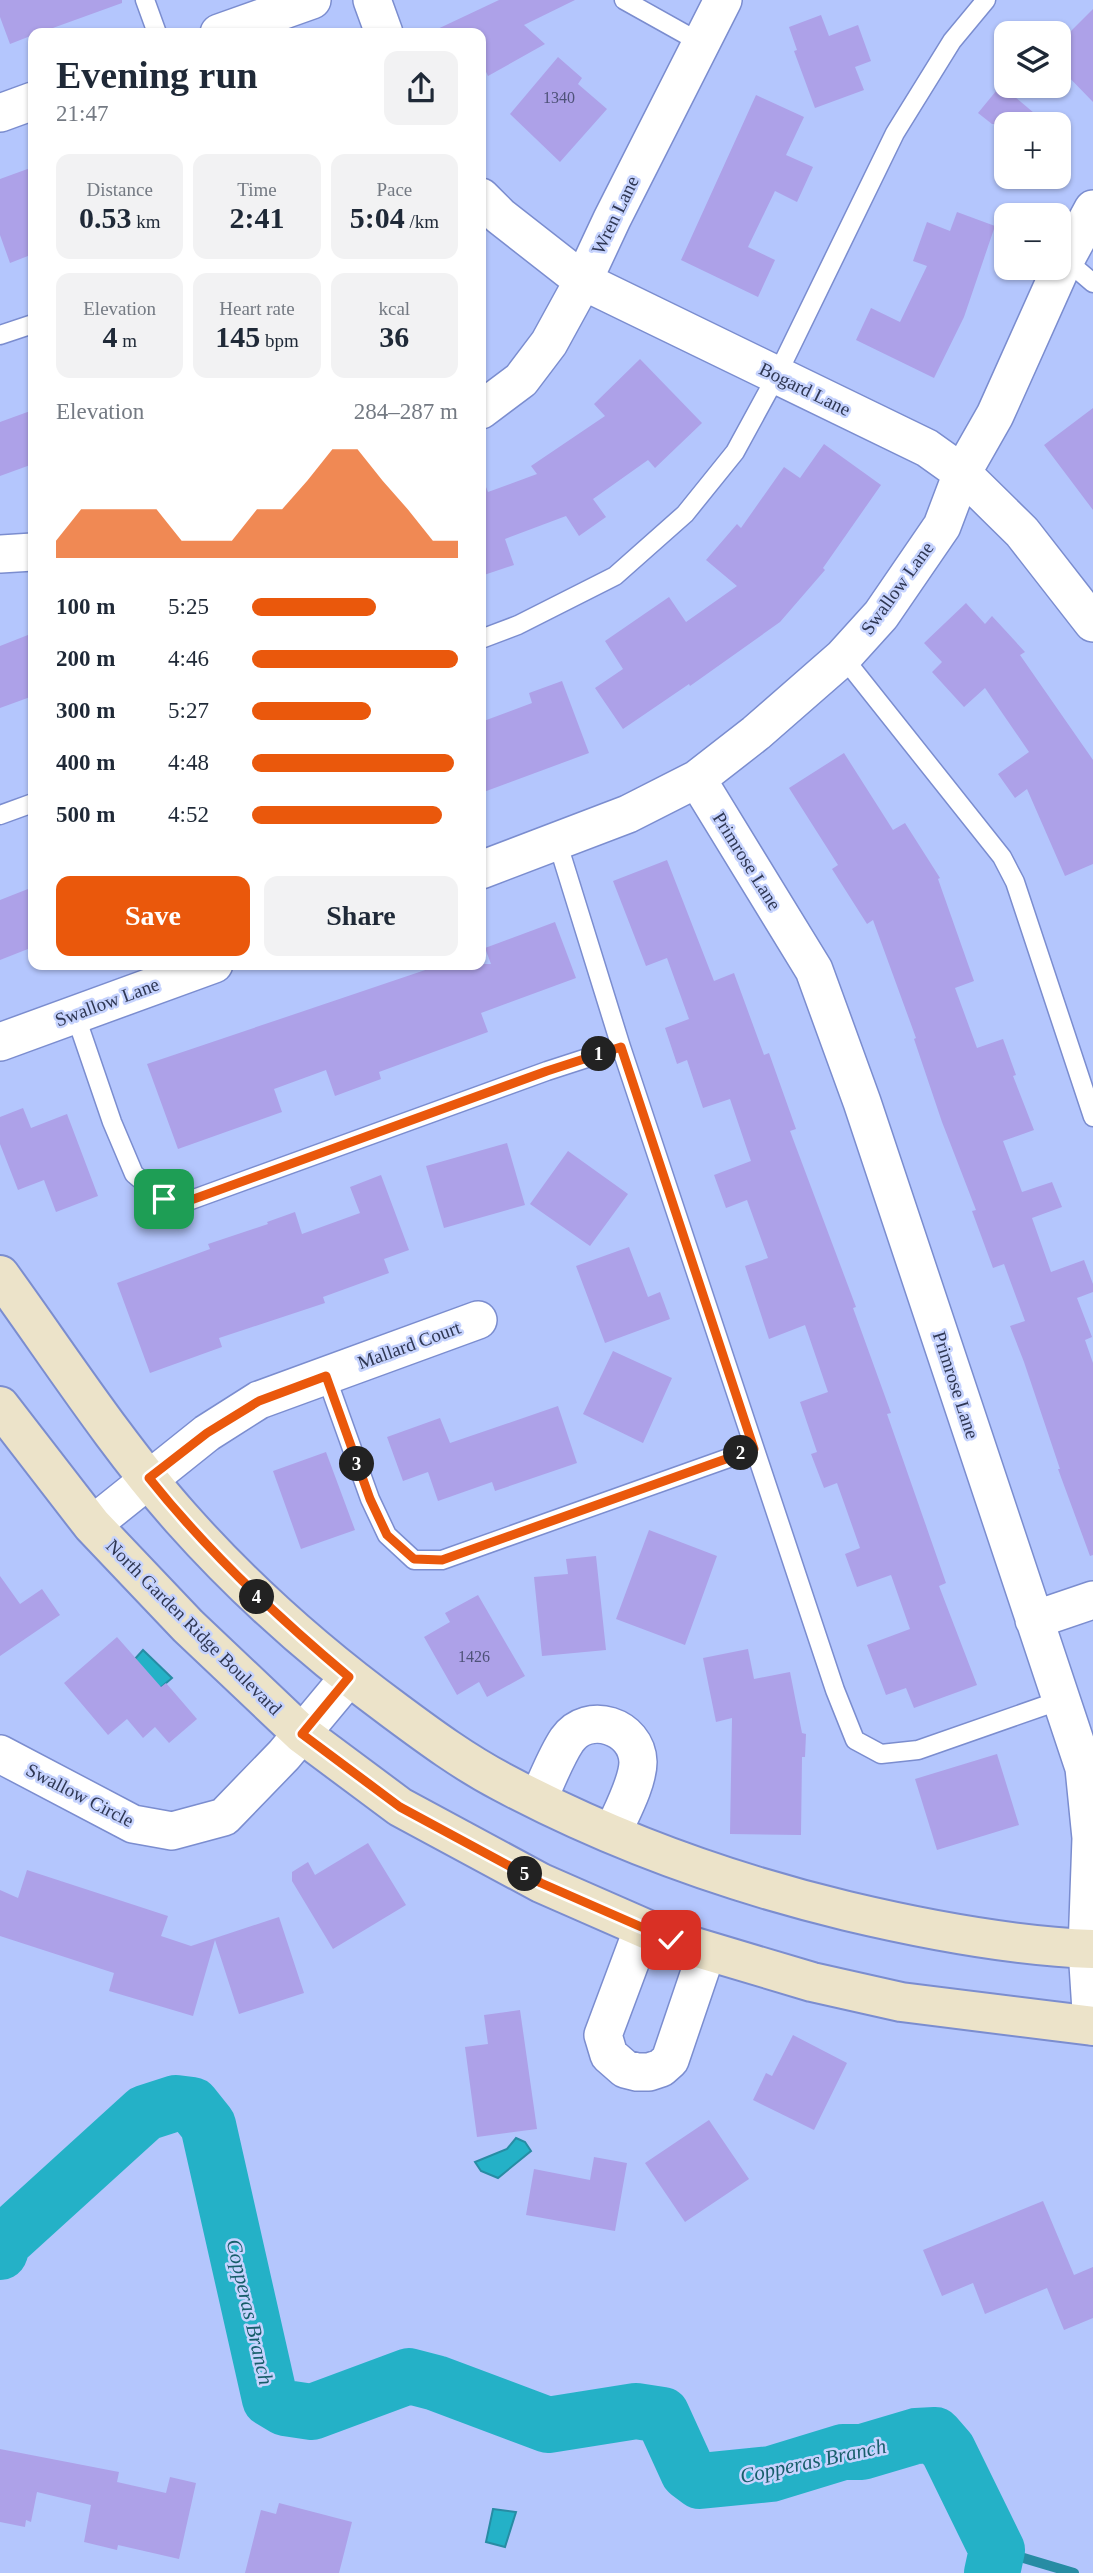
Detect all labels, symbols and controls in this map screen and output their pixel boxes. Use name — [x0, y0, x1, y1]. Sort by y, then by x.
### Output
map controls — [994, 21, 1071, 280]
button: layers — [994, 21, 1071, 98]
button: share — [384, 51, 458, 125]
text: Evening run — [56, 54, 258, 96]
house number: 1340 — [543, 89, 575, 106]
text: 21:47 — [56, 101, 108, 126]
button: + — [994, 112, 1071, 189]
street label: Wren Lane — [587, 173, 643, 257]
text: Distance — [86, 179, 153, 200]
text: Time — [237, 179, 277, 200]
text: Pace — [376, 179, 412, 200]
text: 0.53 — [79, 201, 131, 234]
text: 2:41 — [229, 201, 284, 234]
text: 5:04 — [350, 201, 405, 234]
button: − — [994, 203, 1071, 280]
text: km — [131, 211, 160, 232]
text: /km — [405, 211, 439, 232]
text: Elevation — [83, 298, 156, 319]
text: Heart rate — [219, 298, 295, 319]
text: kcal — [379, 298, 410, 319]
text: 4 — [102, 320, 117, 353]
text: 145 — [215, 320, 260, 353]
text: 36 — [379, 320, 409, 353]
text: m — [117, 330, 137, 351]
text: bpm — [260, 330, 299, 351]
street label: Bogard Lane — [756, 358, 854, 420]
text: Elevation — [56, 399, 144, 424]
text: 284–287 m — [354, 399, 458, 424]
street label: Swallow Lane — [856, 538, 938, 638]
text: 100 m — [56, 594, 115, 619]
text: 5:25 — [168, 594, 209, 619]
text: 200 m — [56, 646, 115, 671]
text: 4:46 — [168, 646, 209, 671]
text: 300 m — [56, 698, 115, 723]
text: 5:27 — [168, 698, 209, 723]
text: 400 m — [56, 750, 115, 775]
text: 4:48 — [168, 750, 209, 775]
text: 500 m — [56, 802, 115, 827]
text: 4:52 — [168, 802, 209, 827]
street label: Primrose Lane — [709, 808, 785, 914]
button: Save — [56, 876, 250, 956]
button: Share — [264, 876, 458, 956]
street label: Swallow Lane — [52, 973, 162, 1031]
pin: 1 — [582, 1036, 616, 1072]
text: 1 — [594, 1043, 603, 1064]
pin — [134, 1169, 194, 1229]
icon: arrive — [145, 1180, 183, 1218]
street label: Mallard Court — [355, 1316, 464, 1373]
street label: Primrose Lane — [929, 1329, 983, 1441]
pin: 2 — [724, 1436, 758, 1470]
text: 2 — [736, 1442, 745, 1463]
pin: 3 — [340, 1446, 374, 1482]
text: 3 — [352, 1453, 361, 1474]
street label: North Garden Ridge Boulevard — [102, 1535, 286, 1719]
pin: 4 — [240, 1580, 274, 1614]
text: 4 — [252, 1586, 261, 1607]
house number: 1426 — [458, 1648, 490, 1665]
street label: Swallow Circle — [23, 1759, 137, 1831]
pin: 5 — [508, 1856, 542, 1892]
text: 5 — [520, 1863, 529, 1884]
pin — [641, 1910, 701, 1970]
icon: check — [652, 1921, 690, 1959]
water label: Copperas Branch — [222, 2237, 278, 2387]
water label: Copperas Branch — [738, 2434, 888, 2488]

